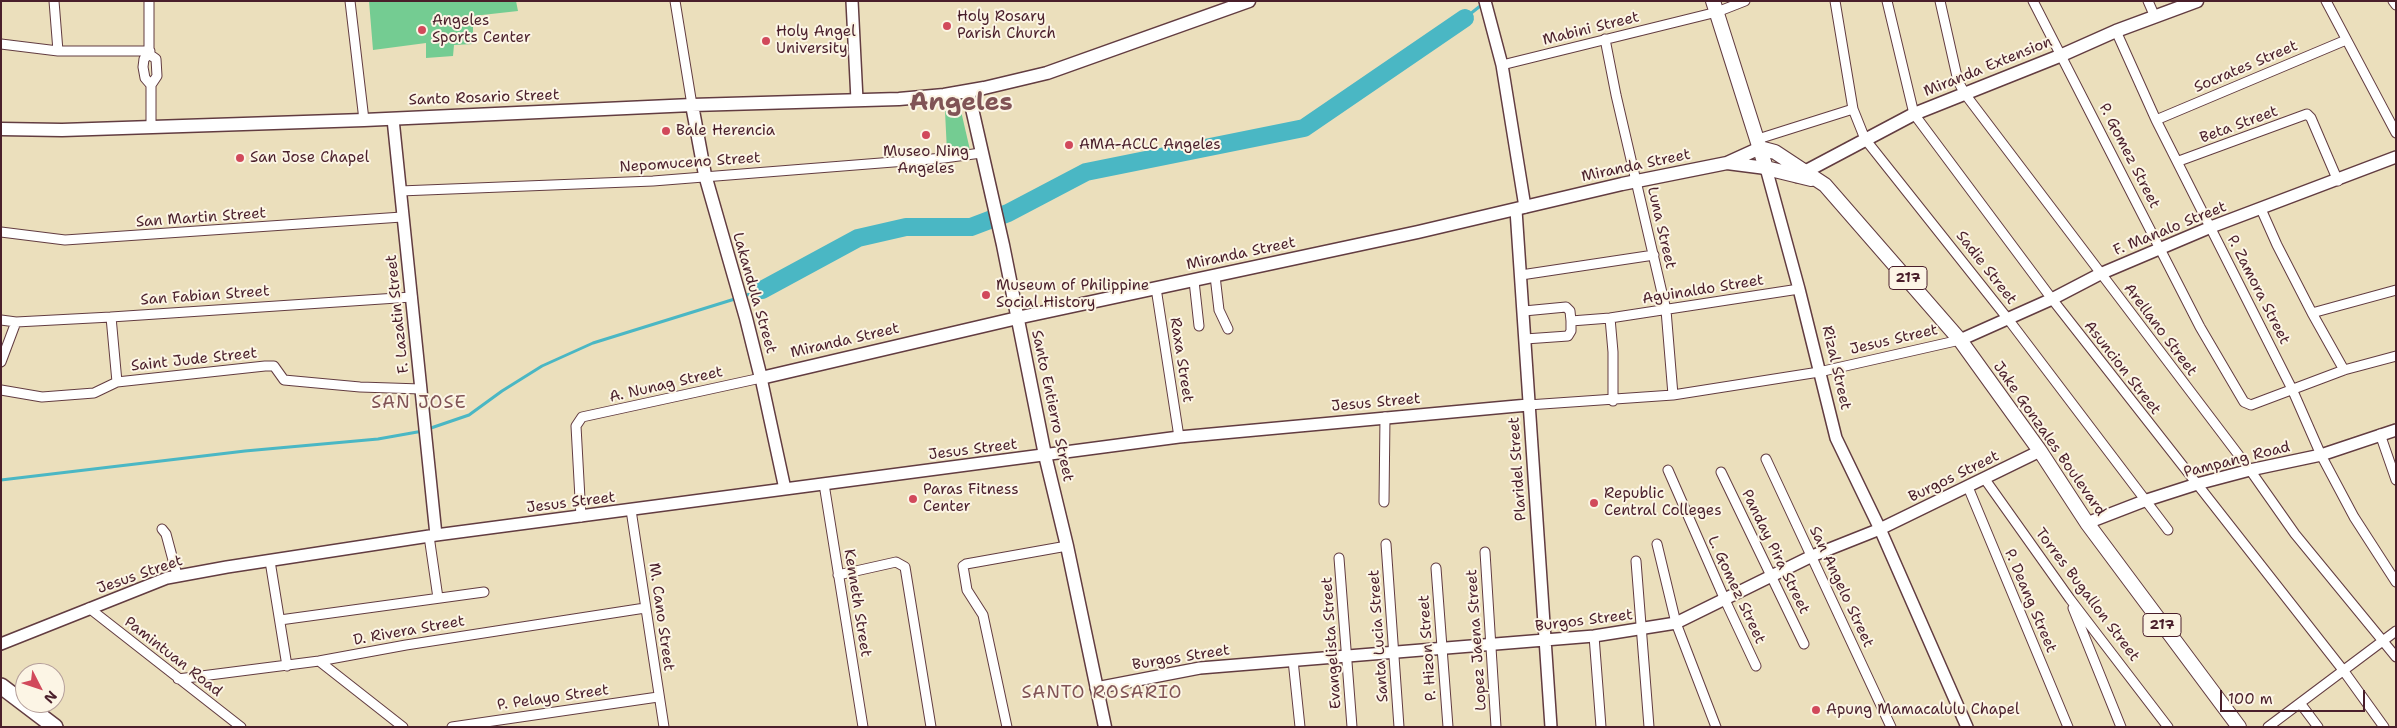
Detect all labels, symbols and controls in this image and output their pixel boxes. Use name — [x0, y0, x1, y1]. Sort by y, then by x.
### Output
place label: Holy Rosary Parish Church — [957, 8, 1056, 43]
street label: Mabini Street — [1541, 8, 1641, 50]
place label: Angeles Sports Center — [432, 12, 531, 47]
marker: Holy Rosary Parish Church — [941, 20, 953, 32]
place label: Holy Angel University — [776, 23, 856, 58]
marker: Angeles Sports Center — [416, 24, 428, 36]
street label: Miranda Extension — [1921, 33, 2055, 101]
marker: Holy Angel University — [760, 35, 772, 47]
street label: Socrates Street — [2192, 37, 2300, 97]
street label: Santo Rosario Street — [408, 86, 560, 110]
district label: Angeles — [909, 88, 1013, 118]
street label: P. Gomez Street — [2095, 100, 2163, 212]
street label: Beta Street — [2198, 103, 2280, 147]
place label: Bale Herencia — [676, 122, 775, 140]
marker: Bale Herencia — [660, 125, 672, 137]
marker: Museo Ning Angeles — [920, 129, 932, 141]
place label: AMA-ACLC Angeles — [1079, 136, 1221, 154]
marker: AMA-ACLC Angeles — [1063, 139, 1075, 151]
place label: Museo Ning Angeles — [883, 143, 969, 178]
street label: Miranda Street — [1580, 146, 1692, 186]
place label: San Jose Chapel — [250, 149, 369, 167]
street label: Nepomuceno Street — [619, 149, 761, 177]
marker: San Jose Chapel — [234, 152, 246, 164]
street label: Luna Street — [1643, 185, 1679, 271]
street label: F. Manalo Street — [2111, 198, 2229, 260]
street label: San Martin Street — [135, 204, 267, 232]
street label: Sadie Street — [1952, 228, 2020, 308]
street label: Lakandula Street — [728, 230, 780, 356]
street label: P. Zamora Street — [2223, 232, 2293, 348]
street label: Miranda Street — [1185, 234, 1297, 274]
street label: F. Lazatin Street — [383, 254, 413, 374]
road number: 217 — [1889, 266, 1927, 290]
street label: Aguinaldo Street — [1641, 271, 1765, 309]
place label: Museum of Philippine Social History — [996, 277, 1149, 312]
street label: Arellano Street — [2119, 280, 2201, 380]
street label: San Fabian Street — [140, 283, 270, 309]
marker: Museum of Philippine Social History — [980, 289, 992, 301]
street label: Raxa Street — [1165, 316, 1197, 404]
street label: Asuncion Street — [2080, 317, 2164, 419]
street label: Miranda Street — [789, 320, 901, 362]
street label: Jesus Street — [1848, 321, 1940, 359]
street label: Rizal Street — [1818, 324, 1854, 412]
street label: Santo Entierro Street — [1027, 329, 1077, 483]
street label: Saint Jude Street — [130, 344, 258, 376]
street label: Jake Gonzales Boulevard — [1989, 358, 2109, 520]
street label: A. Nunag Street — [607, 363, 725, 407]
street label: Jesus Street — [1331, 390, 1421, 416]
district label: SAN JOSE — [370, 392, 468, 414]
street label: Plaridel Street — [1505, 416, 1531, 522]
street label: Jesus Street — [928, 436, 1018, 464]
street label: Pampang Road — [2182, 438, 2292, 482]
street label: Burgos Street — [1906, 447, 2002, 507]
place label: Paras Fitness Center — [923, 481, 1019, 516]
place label: Republic Central Colleges — [1604, 485, 1722, 520]
street label: Panday Pira Street — [1737, 487, 1813, 617]
street label: Jesus Street — [526, 489, 616, 517]
marker: Paras Fitness Center — [907, 493, 919, 505]
marker: Republic Central Colleges — [1588, 497, 1600, 509]
street label: San Angelo Street — [1805, 524, 1877, 650]
street label: Torres Bugallon Street — [2031, 525, 2143, 665]
street label: L. Gomez Street — [1703, 533, 1769, 647]
street label: P. Deang Street — [2000, 547, 2060, 655]
street label: Kenneth Street — [840, 548, 874, 658]
street label: Jesus Street — [95, 552, 185, 598]
street label: M. Cano Street — [645, 562, 677, 672]
street label: Santa Lucia Street — [1365, 569, 1393, 703]
street label: Lopez Jaena Street — [1463, 569, 1491, 711]
street label: Evangelista Street — [1318, 576, 1346, 710]
street label: P. Hizon Street — [1415, 594, 1441, 702]
street label: Burgos Street — [1534, 606, 1634, 636]
street label: D. Rivera Street — [352, 612, 466, 650]
street label: Pamintuan Road — [120, 613, 226, 701]
road number: 217 — [2143, 614, 2181, 636]
street label: Burgos Street — [1131, 641, 1231, 675]
north arrow — [15, 663, 65, 713]
scale bar — [2222, 680, 2367, 712]
street label: P. Pelayo Street — [496, 681, 610, 715]
district label: SANTO ROSARIO — [1020, 682, 1184, 704]
text: N — [40, 687, 61, 707]
text: 100 m — [2228, 689, 2273, 709]
place label: Apung Mamacalulu Chapel — [1826, 701, 2020, 719]
marker: Apung Mamacalulu Chapel — [1810, 704, 1822, 716]

